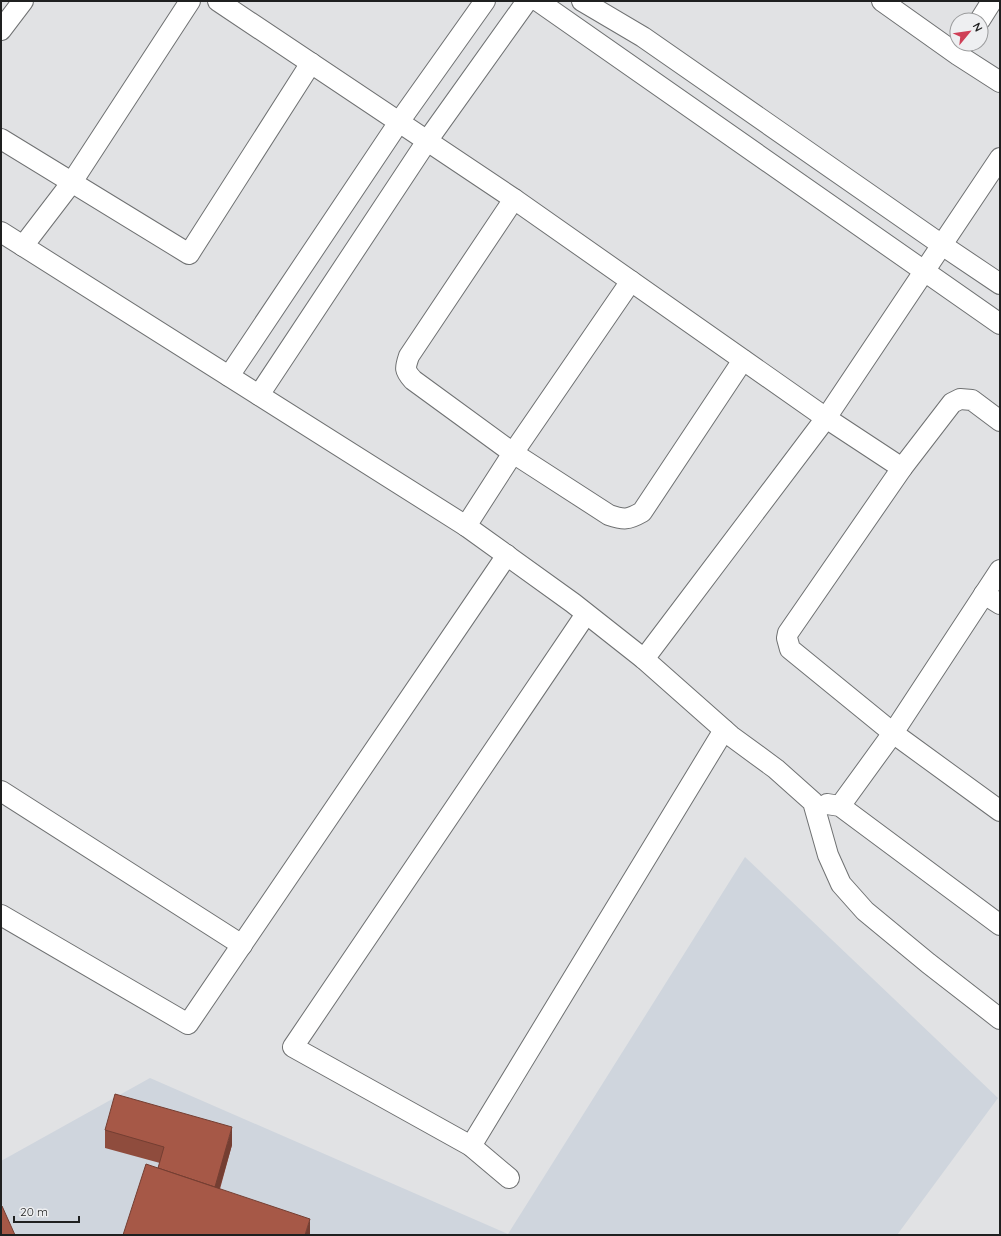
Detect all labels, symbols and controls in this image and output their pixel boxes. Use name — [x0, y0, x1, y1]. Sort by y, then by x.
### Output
north arrow — [949, 12, 989, 52]
text: N — [970, 20, 986, 34]
scale bar — [14, 1198, 79, 1224]
text: 20 m — [20, 1204, 48, 1219]

